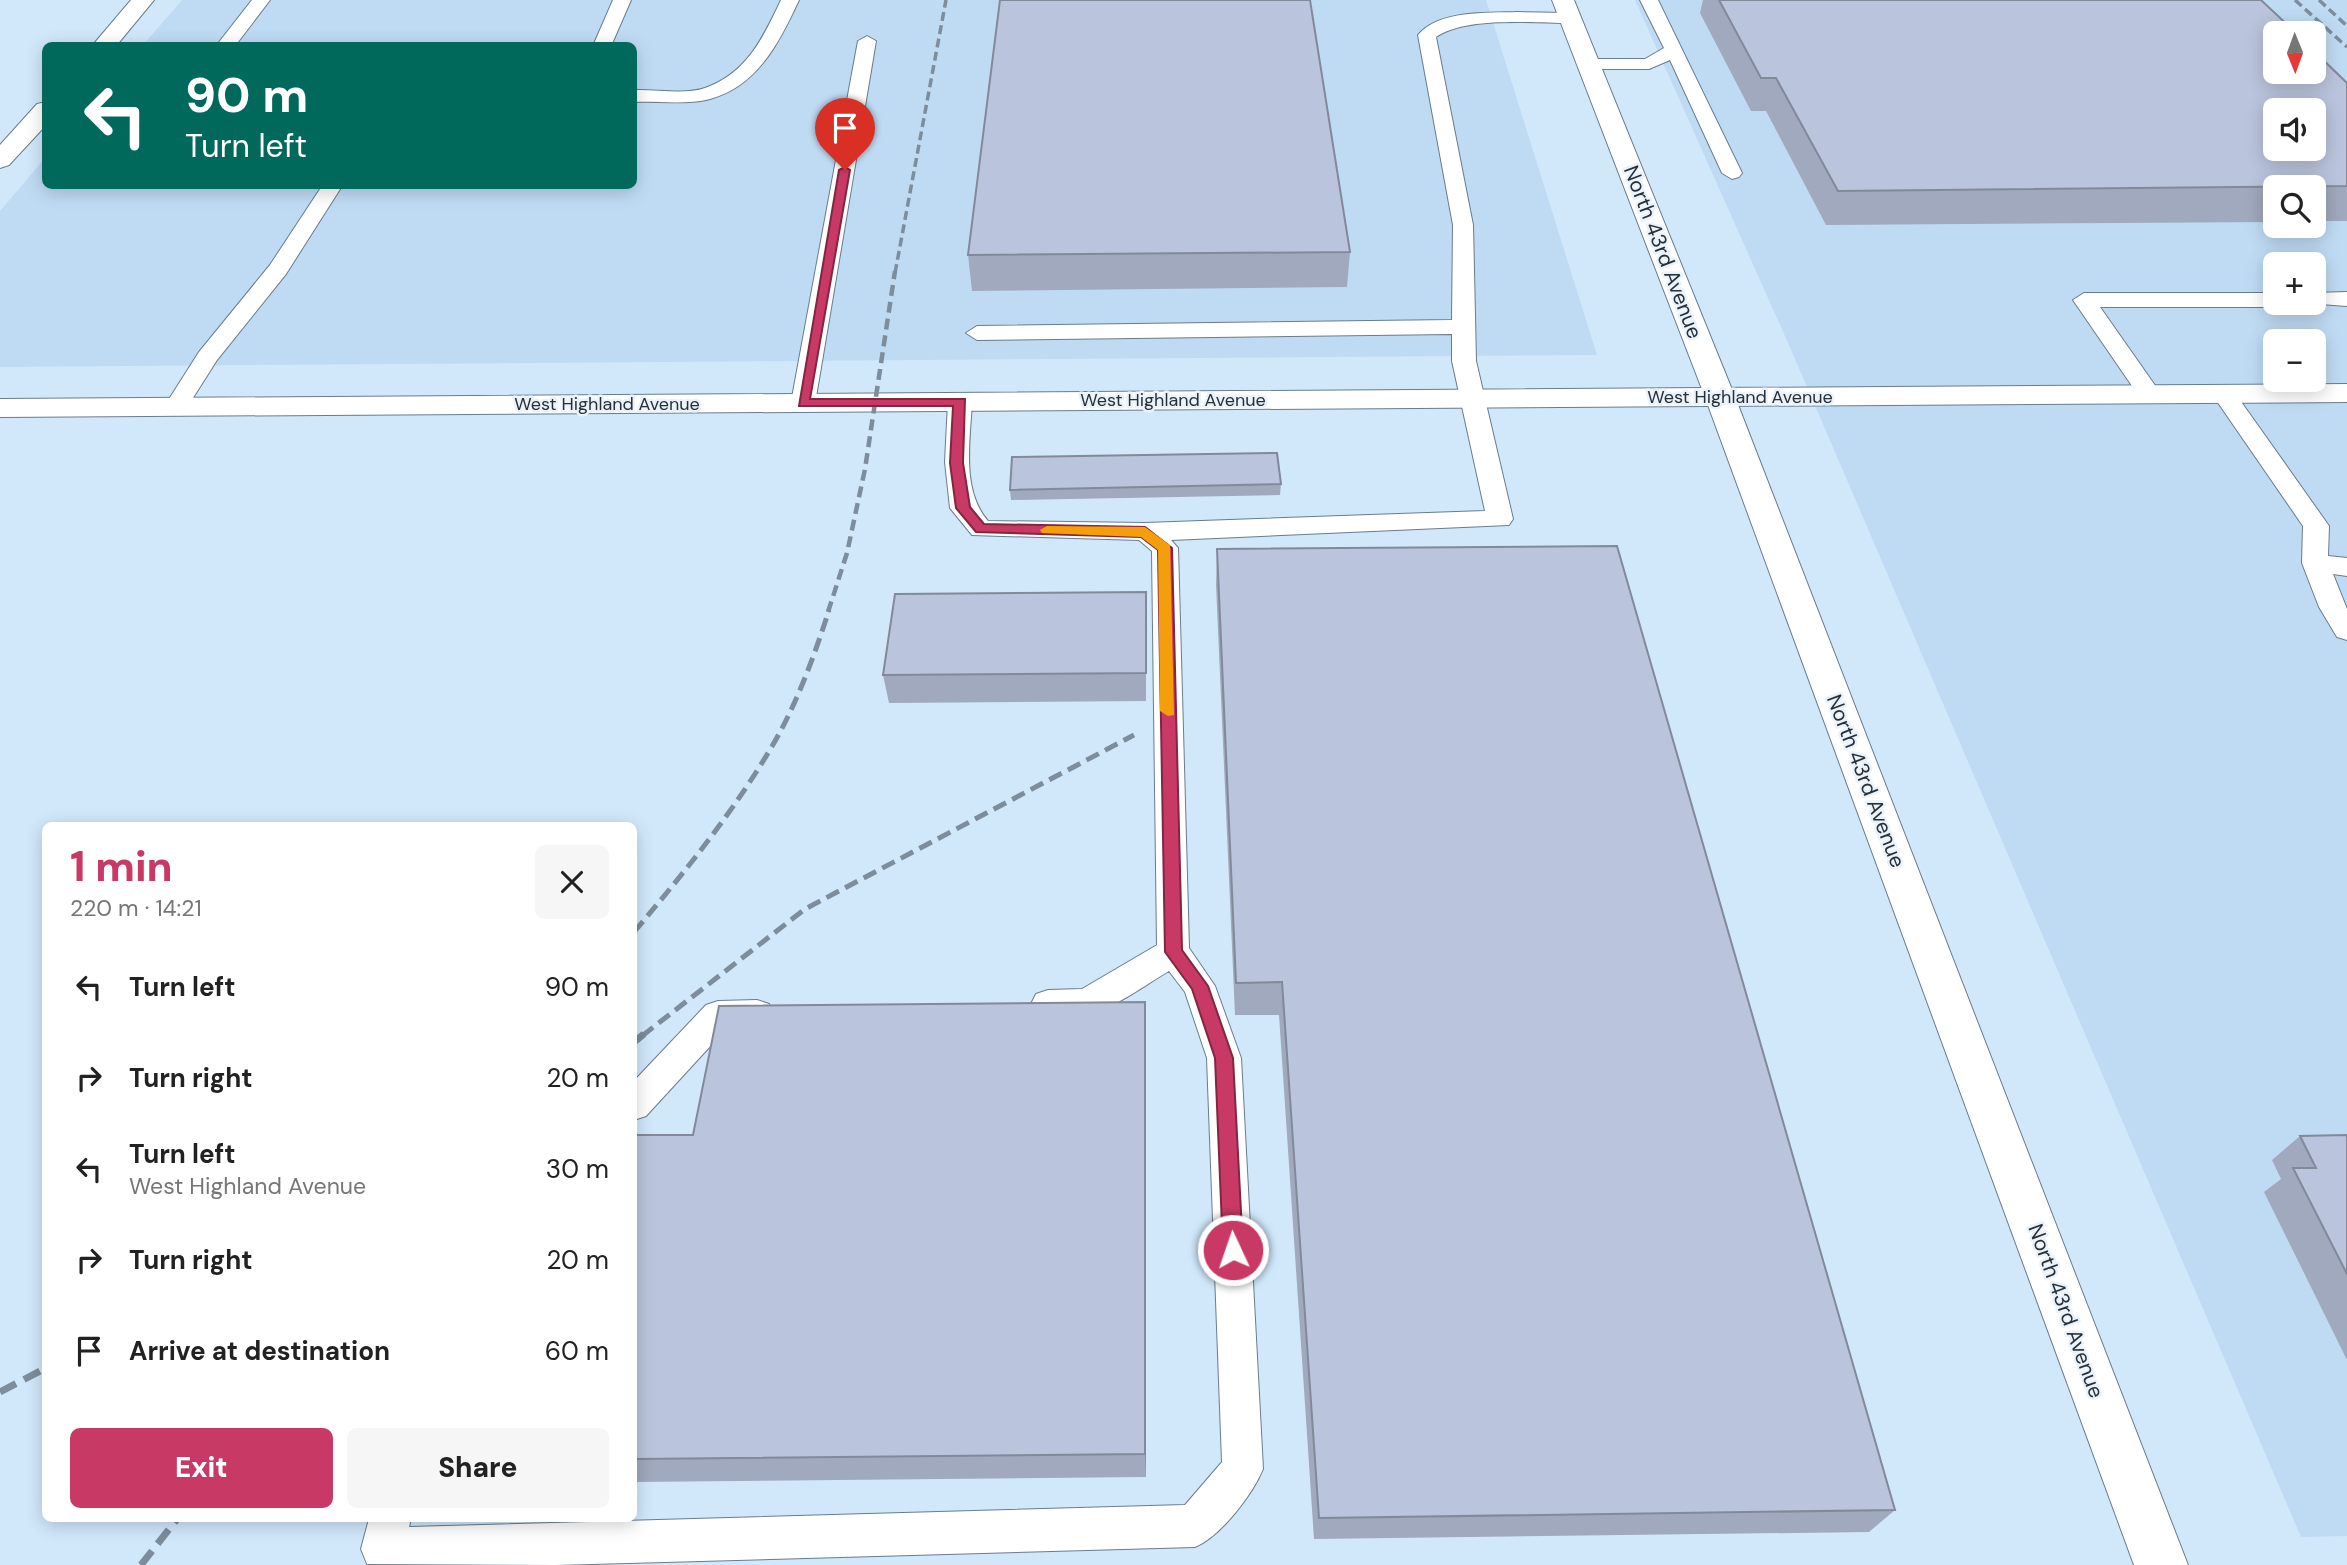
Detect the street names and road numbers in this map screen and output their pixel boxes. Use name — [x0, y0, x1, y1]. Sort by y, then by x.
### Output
street label: North 43rd Avenue — [1617, 161, 1709, 343]
street label: West Highland Avenue — [1647, 385, 1833, 409]
street label: West Highland Avenue — [1080, 388, 1266, 412]
street label: West Highland Avenue — [514, 392, 700, 416]
street label: North 43rd Avenue — [1820, 690, 1912, 872]
street label: North 43rd Avenue — [2022, 1220, 2111, 1402]

